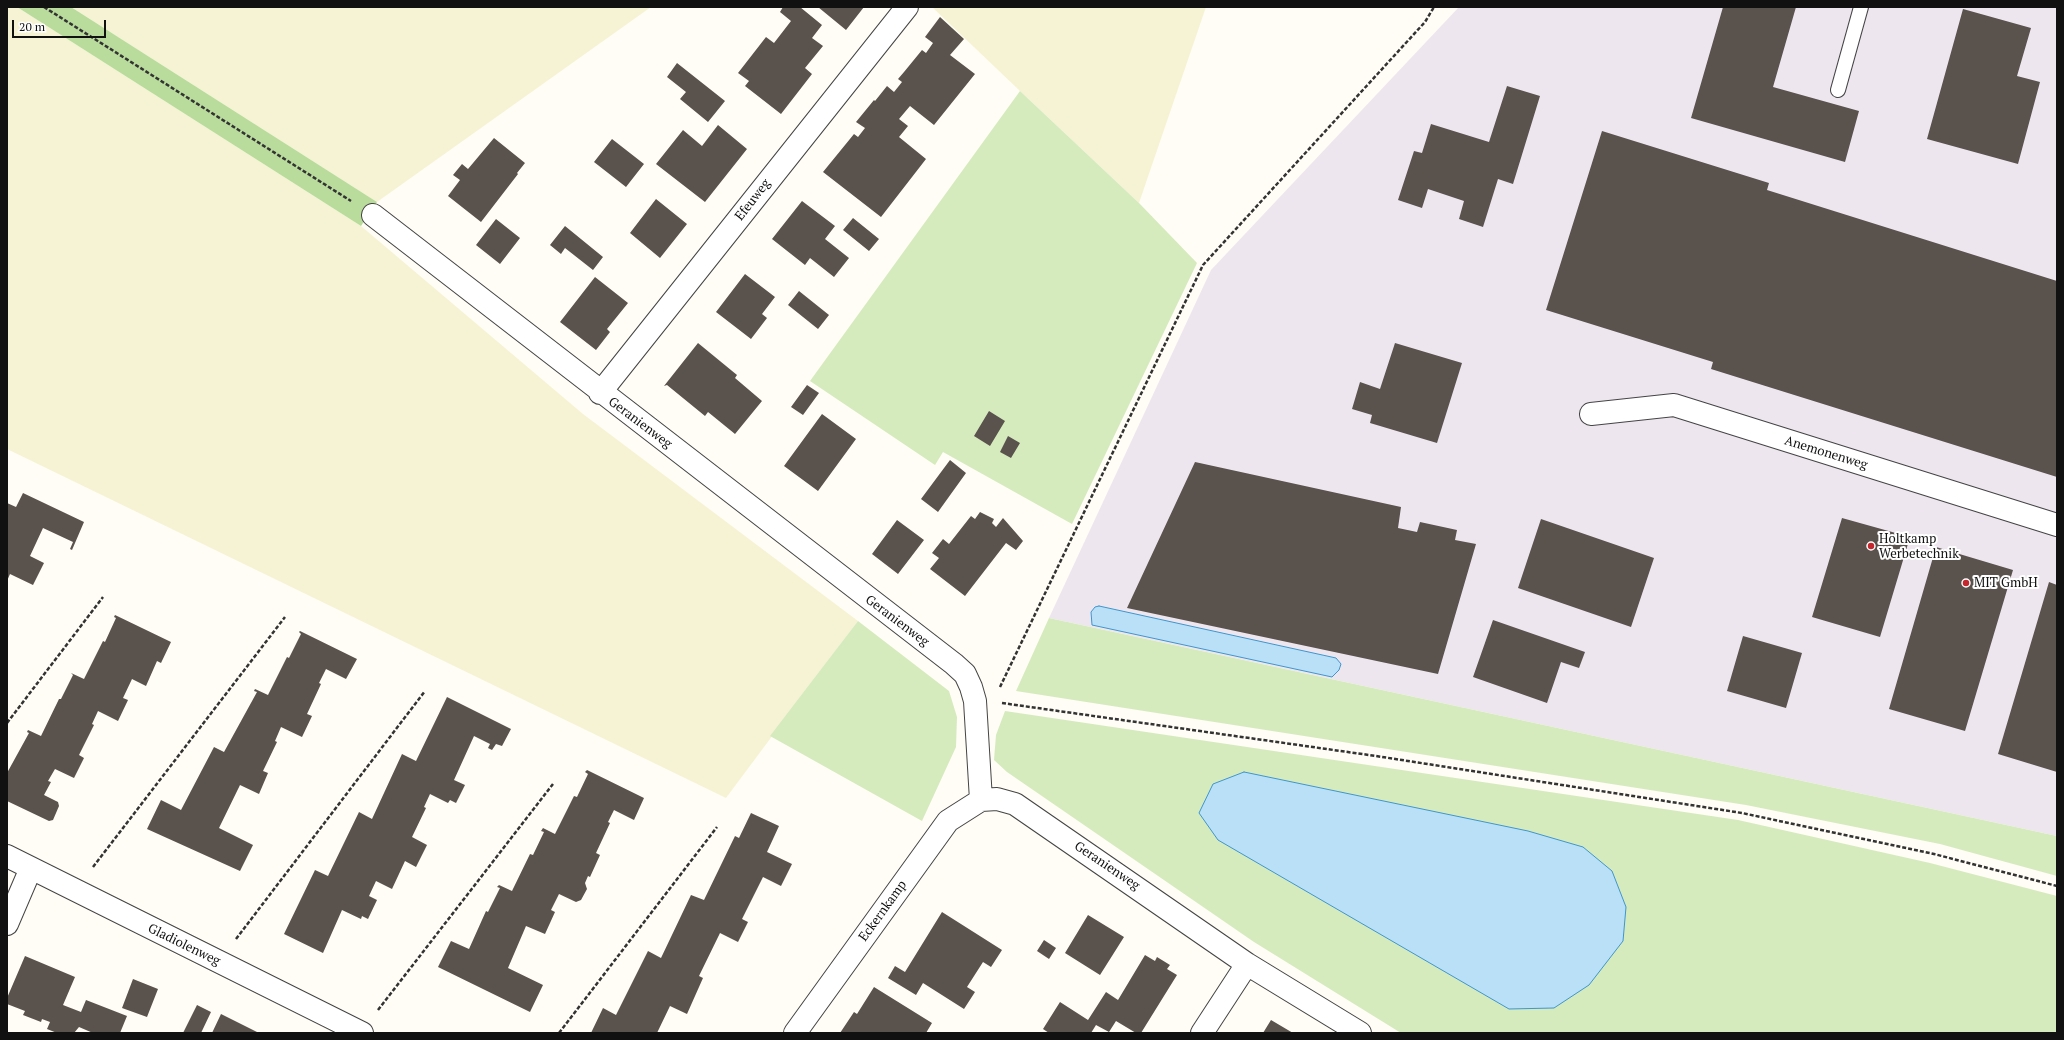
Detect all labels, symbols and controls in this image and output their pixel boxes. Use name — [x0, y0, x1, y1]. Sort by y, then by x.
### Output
scale bar — [14, 12, 108, 38]
text: 20 m — [19, 19, 45, 34]
street label: Efeuweg — [732, 176, 774, 224]
street label: Geranienweg — [605, 394, 675, 452]
street label: Anemonenweg — [1782, 433, 1870, 473]
place label: Holtkamp Werbetechnik — [1879, 531, 1959, 562]
marker: Holtkamp Werbetechnik — [1866, 541, 1876, 551]
place label: MIT GmbH — [1974, 575, 2038, 591]
marker: MIT GmbH — [1961, 578, 1971, 588]
street label: Geranienweg — [862, 592, 932, 650]
street label: Geranienweg — [1071, 838, 1143, 894]
street label: Eckernkamp — [856, 878, 910, 944]
street label: Gladiolenweg — [145, 921, 223, 969]

